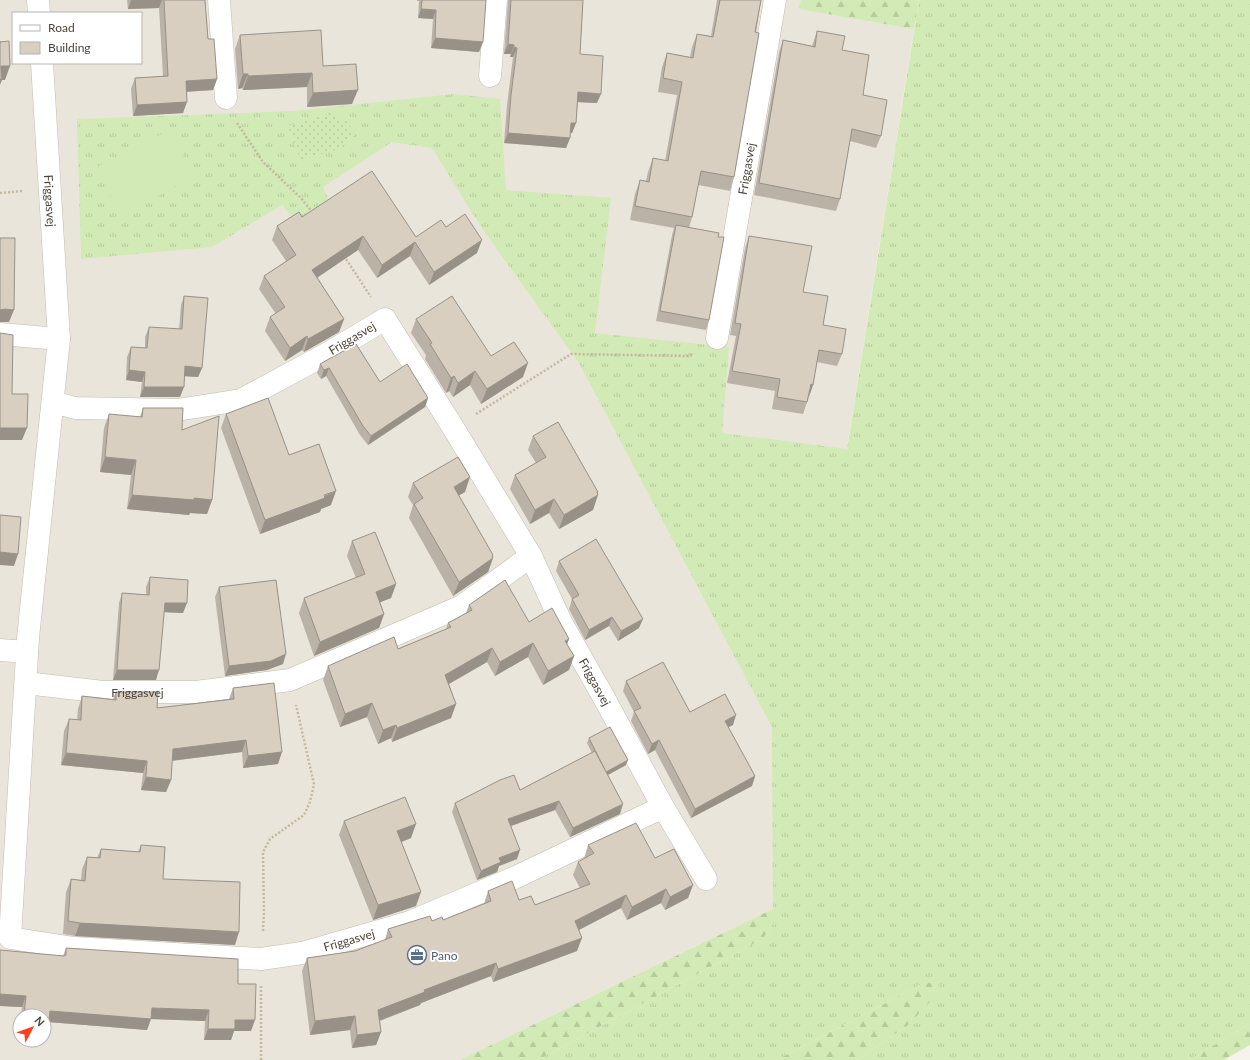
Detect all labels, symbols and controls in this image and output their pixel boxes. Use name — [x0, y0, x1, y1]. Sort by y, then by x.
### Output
legend — [12, 12, 142, 64]
text: Road — [48, 20, 75, 35]
text: Building — [48, 40, 91, 55]
street label: Friggasvej — [734, 141, 758, 196]
street label: Friggasvej — [41, 174, 60, 227]
street label: Friggasvej — [326, 318, 378, 358]
street label: Friggasvej — [576, 655, 614, 709]
street label: Friggasvej — [111, 685, 164, 700]
street label: Friggasvej — [322, 925, 376, 954]
office icon: Pano — [406, 944, 428, 966]
place label: Pano — [431, 948, 458, 963]
north arrow — [12, 1008, 52, 1048]
text: N — [32, 1014, 48, 1029]

